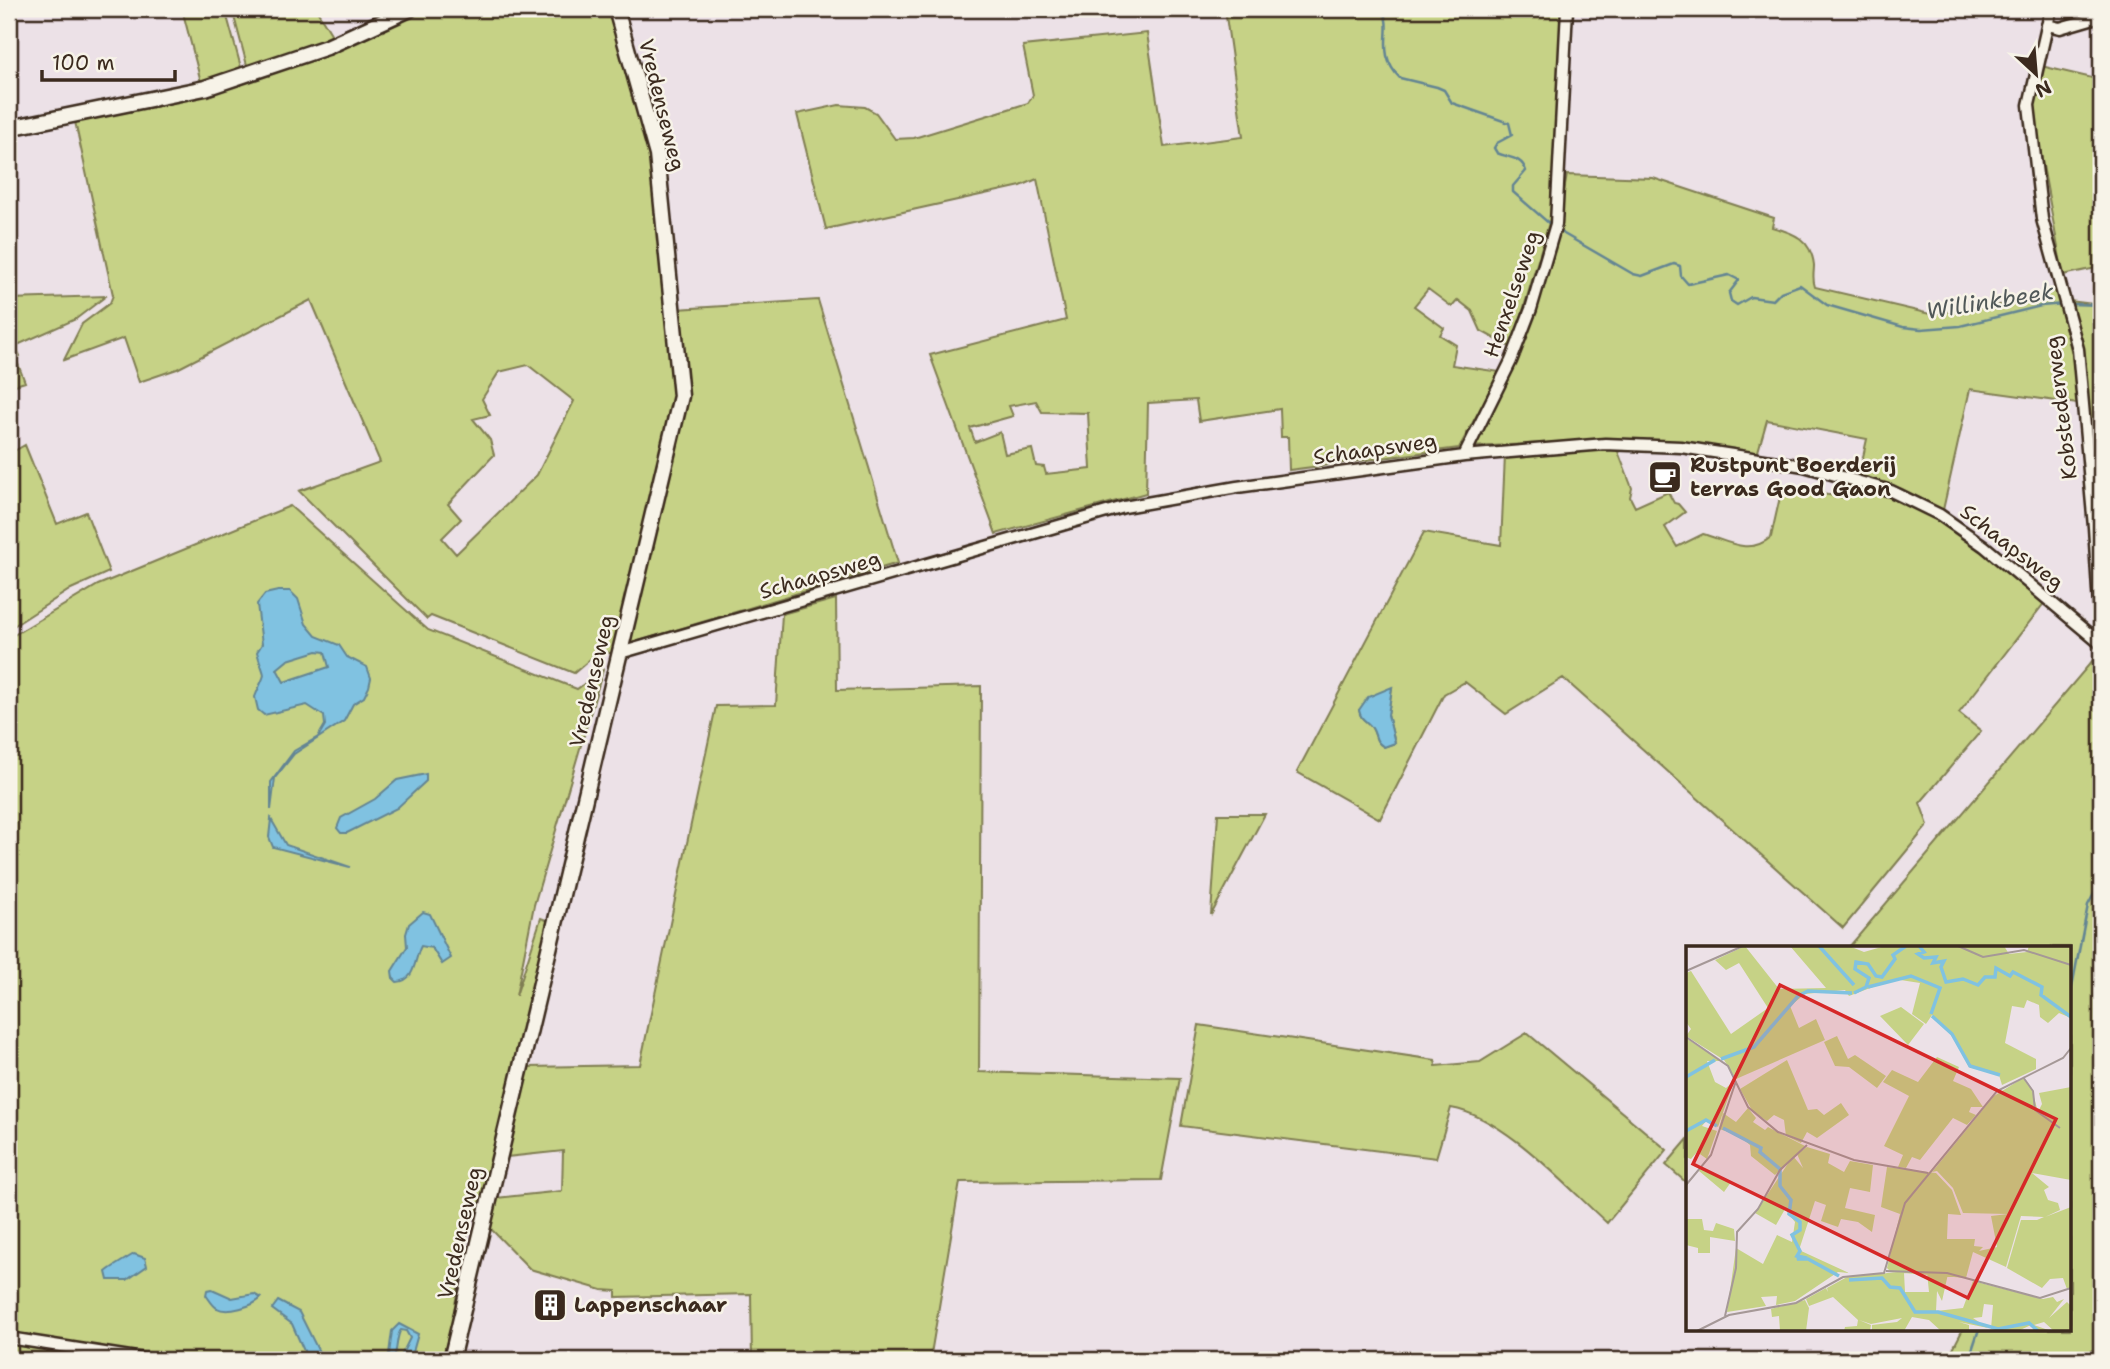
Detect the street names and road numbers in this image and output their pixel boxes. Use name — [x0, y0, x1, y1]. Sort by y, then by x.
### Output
street label: Vredenseweg — [632, 36, 692, 174]
street label: Henxelseweg — [1477, 227, 1547, 361]
street label: Kobstederweg — [2038, 335, 2084, 481]
street label: Schaapsweg — [1311, 426, 1439, 472]
street label: Schaapsweg — [1954, 498, 2070, 596]
street label: Schaapsweg — [756, 544, 884, 606]
street label: Vredenseweg — [563, 612, 621, 750]
street label: Vredenseweg — [431, 1164, 489, 1302]

